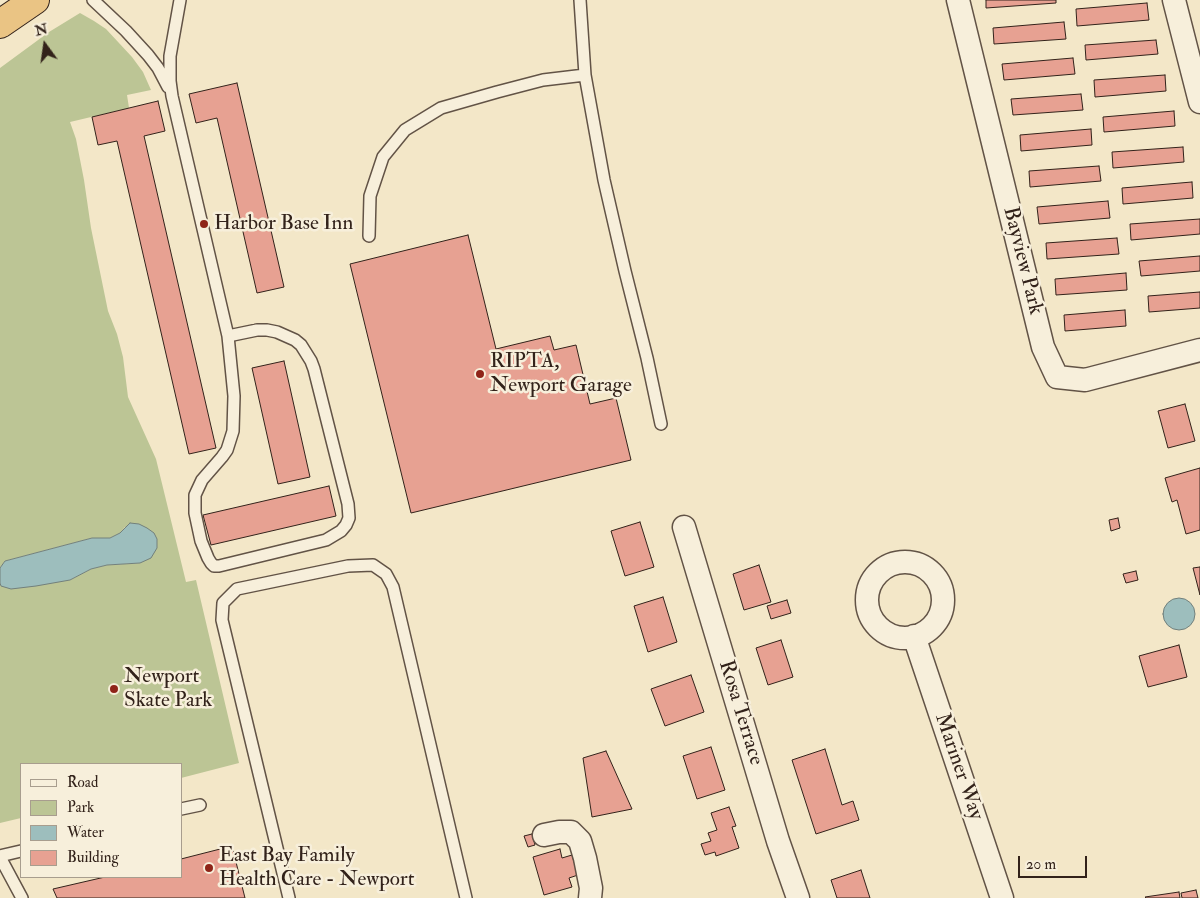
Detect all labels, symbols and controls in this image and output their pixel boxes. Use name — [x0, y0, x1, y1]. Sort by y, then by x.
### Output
north arrow — [20, 20, 70, 70]
text: N — [33, 20, 49, 40]
street label: Bayview Park — [996, 204, 1048, 318]
place label: Harbor Base Inn — [214, 211, 353, 237]
marker: Harbor Base Inn — [198, 218, 210, 230]
place label: RIPTA, Newport Garage — [490, 349, 632, 399]
marker: RIPTA, Newport Garage — [474, 368, 486, 380]
street label: Rosa Terrace — [712, 657, 768, 769]
place label: Newport Skate Park — [124, 664, 212, 714]
marker: Newport Skate Park — [108, 683, 120, 695]
street label: Mariner Way — [928, 710, 988, 824]
legend — [20, 763, 182, 878]
text: Road — [67, 773, 98, 792]
text: Park — [67, 798, 94, 817]
text: Water — [67, 823, 104, 842]
place label: East Bay Family Health Care - Newport — [219, 843, 414, 893]
scale bar — [1020, 846, 1089, 878]
text: Building — [67, 848, 119, 867]
text: 20 m — [1026, 855, 1056, 874]
marker: East Bay Family Health Care - Newport — [203, 862, 215, 874]

